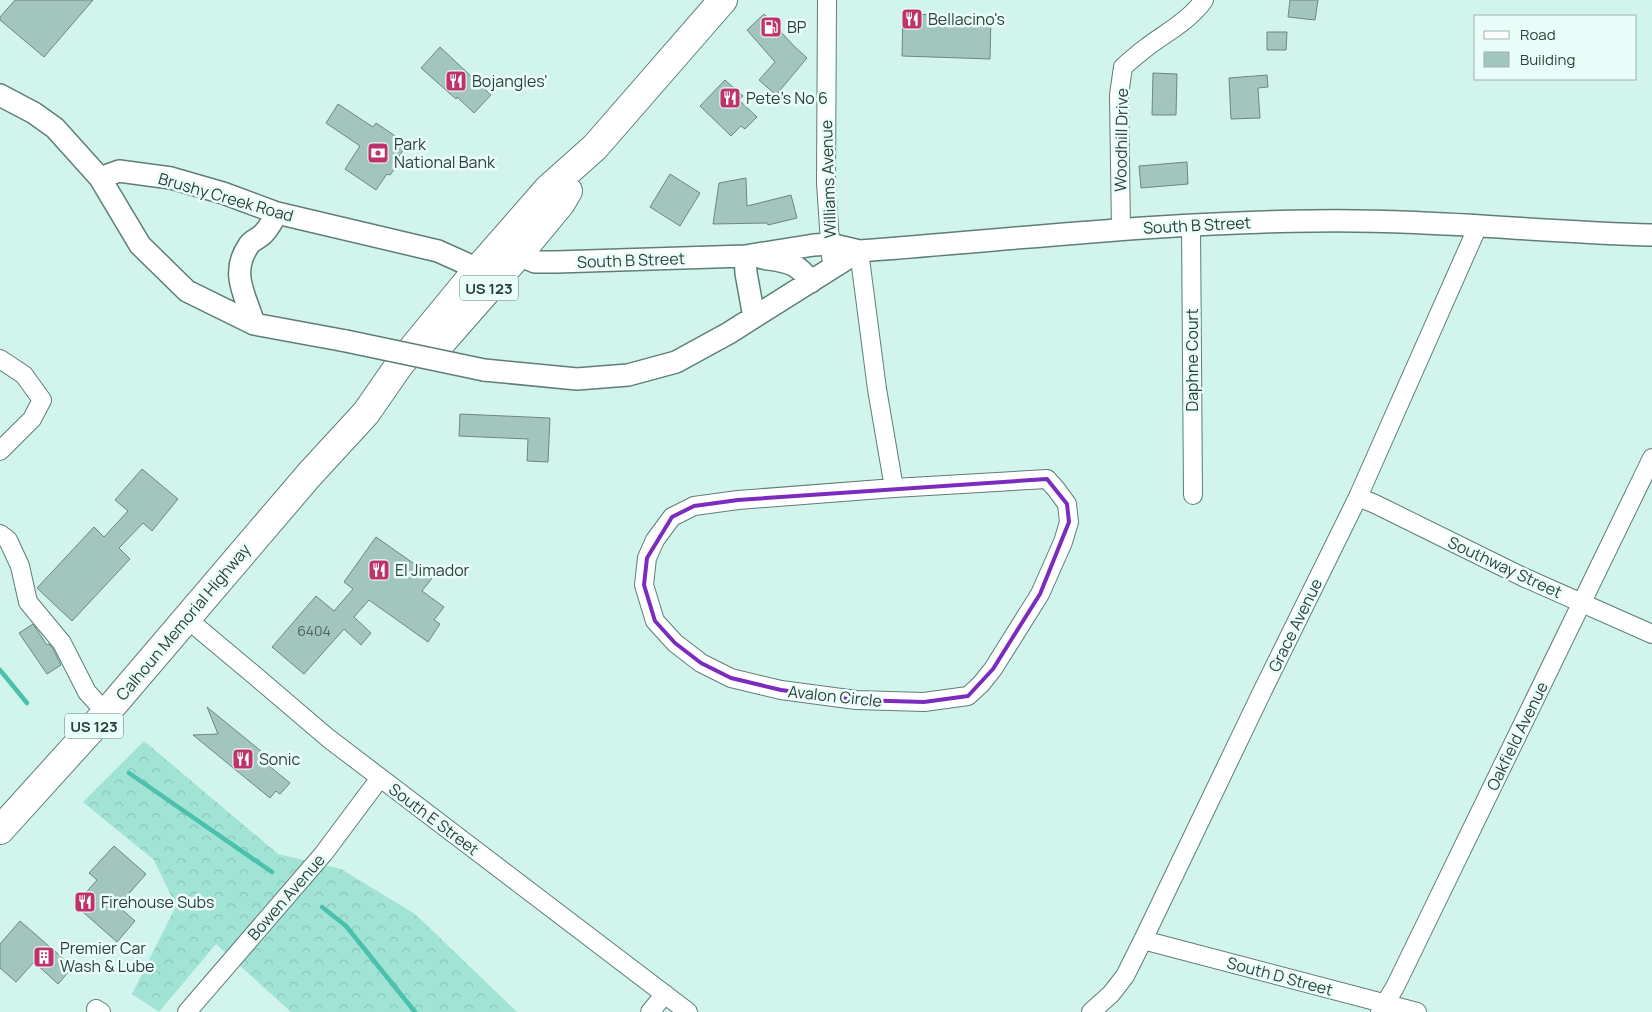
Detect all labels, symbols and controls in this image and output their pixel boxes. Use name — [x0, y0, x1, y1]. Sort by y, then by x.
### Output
restaurant icon: Bellacino's — [900, 7, 924, 31]
place label: Bellacino's — [928, 8, 1005, 30]
fuel station icon: BP — [759, 15, 783, 39]
legend — [1474, 15, 1637, 80]
place label: BP — [787, 16, 807, 38]
text: Road — [1520, 24, 1556, 45]
text: Building — [1520, 49, 1575, 70]
restaurant icon: Bojangles' — [444, 69, 468, 93]
place label: Bojangles' — [472, 70, 548, 92]
restaurant icon: Pete's No 6 — [718, 86, 742, 110]
place label: Pete's No 6 — [746, 87, 828, 109]
street label: Woodhill Drive — [1109, 88, 1133, 192]
street label: Williams Avenue — [815, 119, 841, 239]
place label: Park National Bank — [394, 133, 496, 173]
bank icon: Park National Bank — [366, 141, 390, 165]
street label: Brushy Creek Road — [156, 167, 296, 227]
street label: South B Street — [1143, 211, 1251, 239]
street label: South B Street — [577, 247, 685, 273]
road number: US 123 — [460, 276, 518, 300]
street label: Daphne Court — [1181, 308, 1203, 412]
street label: Southway Street — [1444, 531, 1566, 603]
street label: Calhoun Memorial Highway — [111, 539, 256, 705]
restaurant icon: El Jimador — [367, 558, 391, 582]
place label: El Jimador — [395, 559, 470, 581]
street label: Grace Avenue — [1263, 575, 1327, 675]
house number: 6404 — [297, 621, 331, 640]
street label: Oakfield Avenue — [1481, 678, 1553, 794]
street label: Avalon Circle — [787, 680, 883, 712]
road number: US 123 — [65, 714, 123, 738]
restaurant icon: Sonic — [231, 747, 255, 771]
place label: Sonic — [259, 748, 301, 770]
street label: South E Street — [385, 778, 483, 860]
street label: Bowen Avenue — [242, 849, 330, 945]
restaurant icon: Firehouse Subs — [73, 890, 97, 914]
place label: Firehouse Subs — [101, 891, 214, 913]
place label: Premier Car Wash & Lube — [60, 937, 154, 977]
building icon: Premier Car Wash & Lube — [32, 945, 56, 969]
street label: South D Street — [1225, 951, 1335, 1001]

